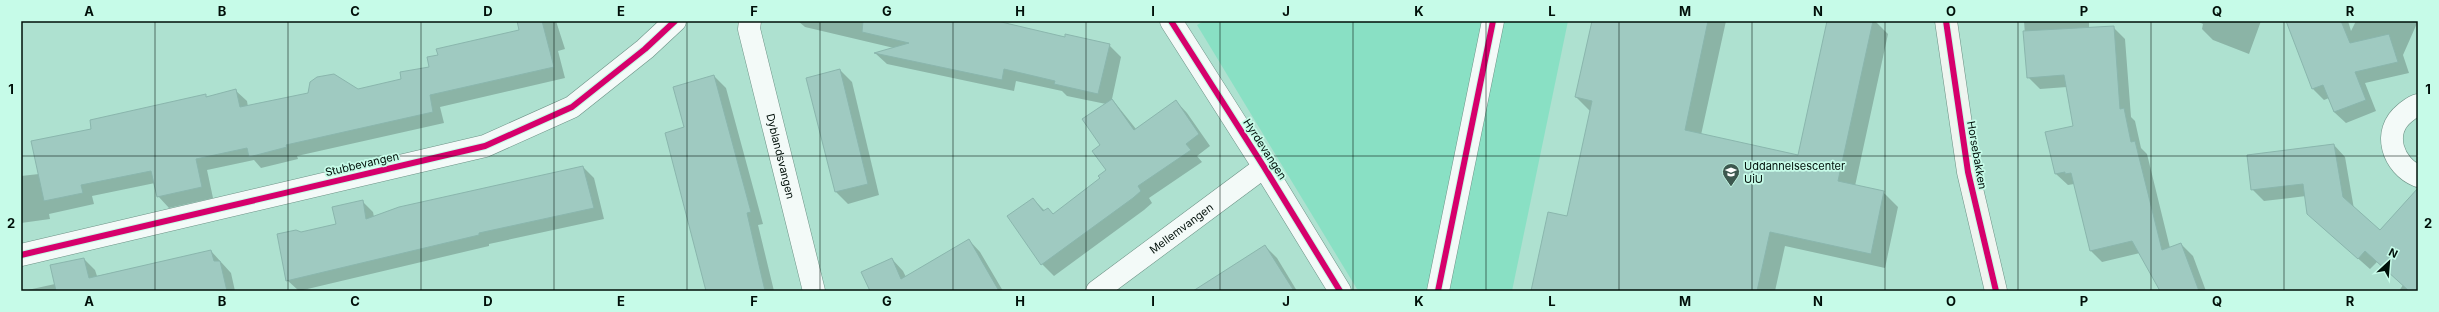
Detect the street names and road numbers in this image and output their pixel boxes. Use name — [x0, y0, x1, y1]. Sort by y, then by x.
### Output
street label: Dyblandsvangen — [763, 112, 798, 200]
street label: Hyrdevangen — [1240, 116, 1290, 182]
street label: Horsebakken — [1964, 120, 1990, 190]
street label: Stubbevangen — [324, 149, 400, 179]
street label: Mellemvangen — [1147, 200, 1216, 257]

